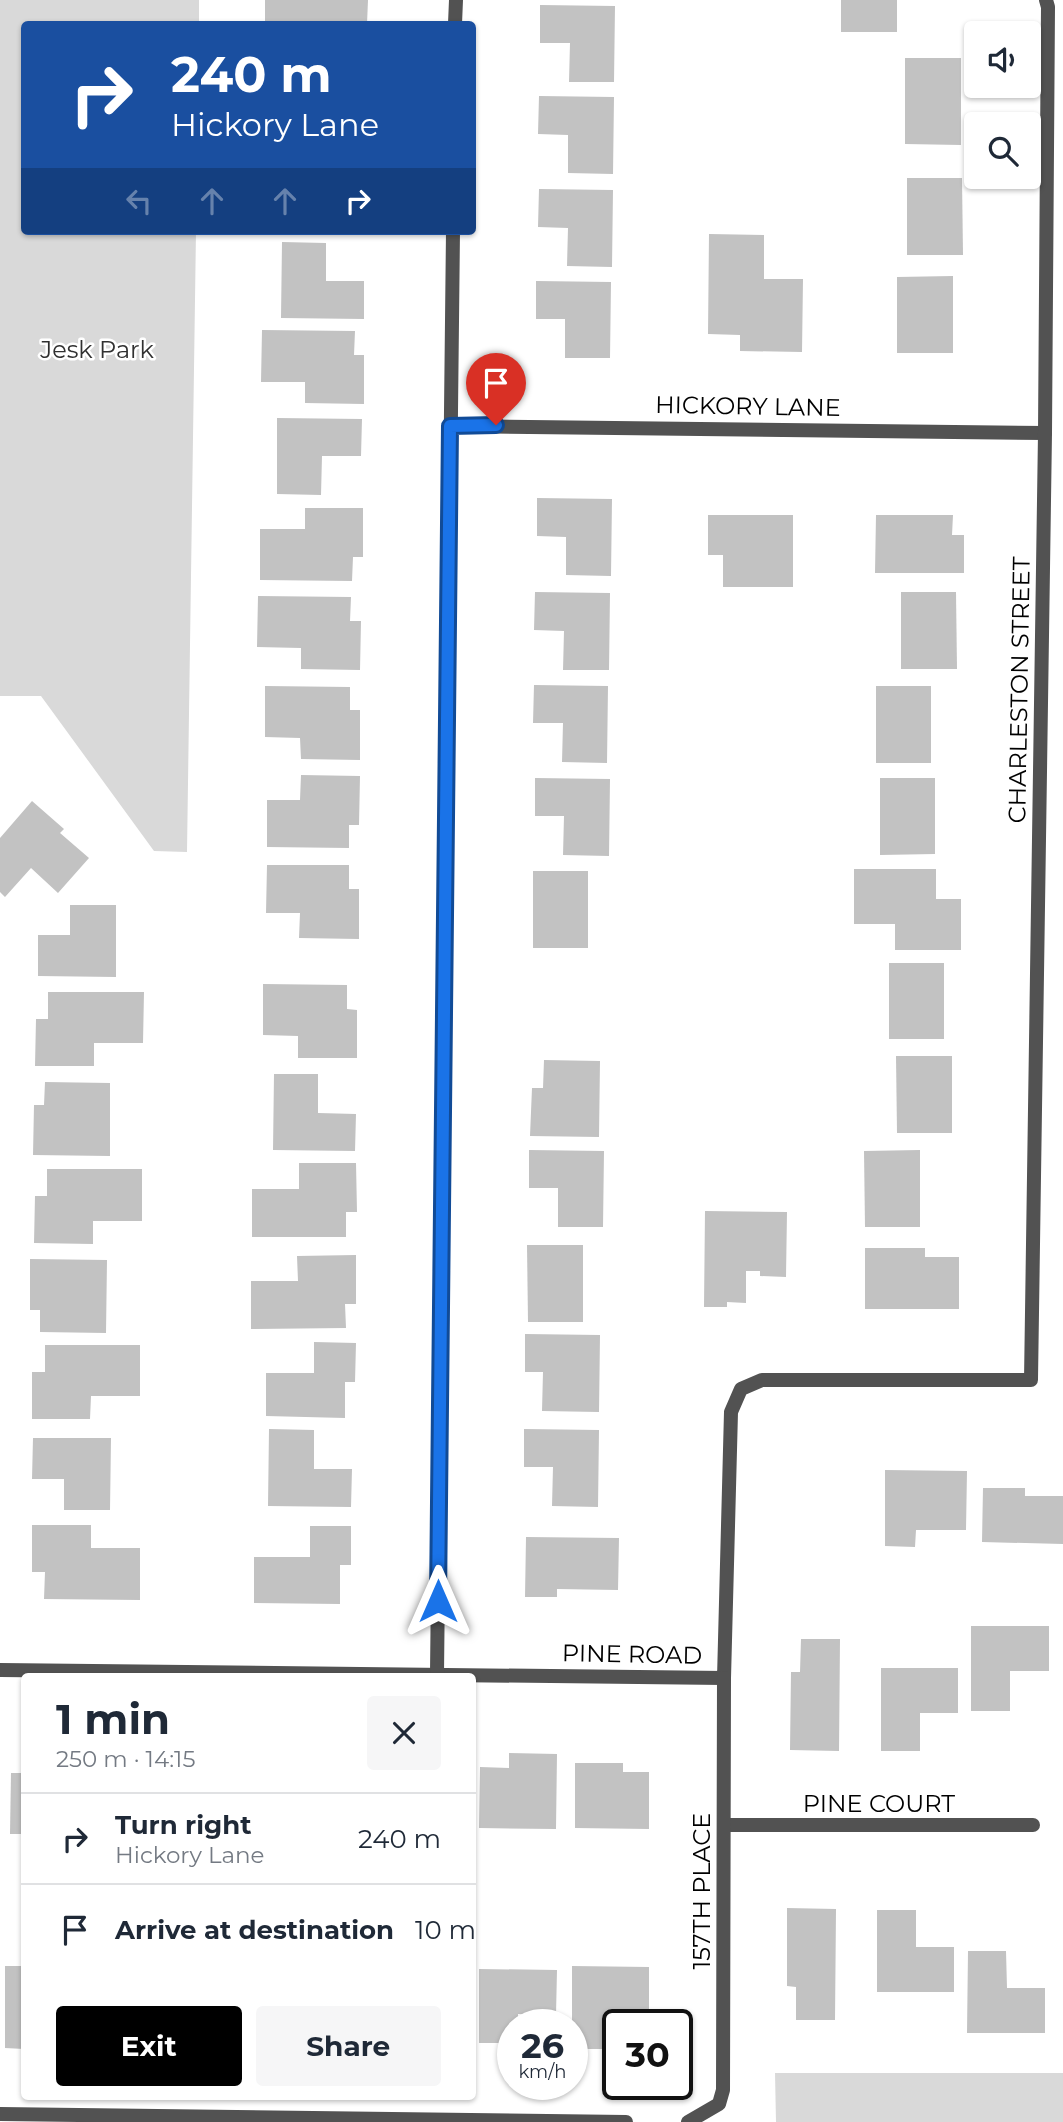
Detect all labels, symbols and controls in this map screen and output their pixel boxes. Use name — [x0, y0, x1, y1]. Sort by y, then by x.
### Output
map controls — [964, 21, 1041, 189]
button: sound — [964, 21, 1041, 98]
text: 240 m — [171, 45, 332, 104]
icon: right — [56, 49, 147, 140]
text: Hickory Lane — [171, 105, 379, 144]
button: search — [964, 112, 1041, 189]
icon: left — [120, 182, 158, 220]
icon: ahead — [193, 182, 231, 220]
icon: ahead — [266, 182, 304, 220]
icon: right — [339, 182, 377, 220]
park label: Jesk Park — [39, 335, 154, 364]
pin — [466, 353, 526, 425]
icon: arrive — [477, 364, 515, 402]
street label: HICKORY LANE — [655, 390, 841, 422]
street label: CHARLESTON STREET — [1002, 556, 1036, 824]
position arrow — [401, 1564, 475, 1638]
street label: PINE ROAD — [562, 1638, 702, 1670]
text: 1 min — [56, 1693, 170, 1745]
button: close — [367, 1696, 441, 1770]
text: 250 m · 14:15 — [56, 1745, 195, 1773]
street label: PINE COURT — [803, 1789, 955, 1818]
text: Turn right — [115, 1809, 251, 1841]
street label: 157TH PLACE — [687, 1813, 716, 1969]
icon: right — [56, 1820, 94, 1858]
text: 240 m — [358, 1823, 441, 1855]
text: Hickory Lane — [115, 1841, 264, 1869]
icon: arrive — [56, 1911, 94, 1949]
text: Arrive at destination — [115, 1914, 394, 1946]
text: 10 m — [415, 1914, 476, 1946]
button: Exit — [56, 2006, 242, 2086]
button: Share — [256, 2006, 441, 2086]
speed limit sign: 30 — [602, 2009, 693, 2100]
text: 26 — [521, 2024, 564, 2067]
text: km/h — [518, 2061, 567, 2083]

